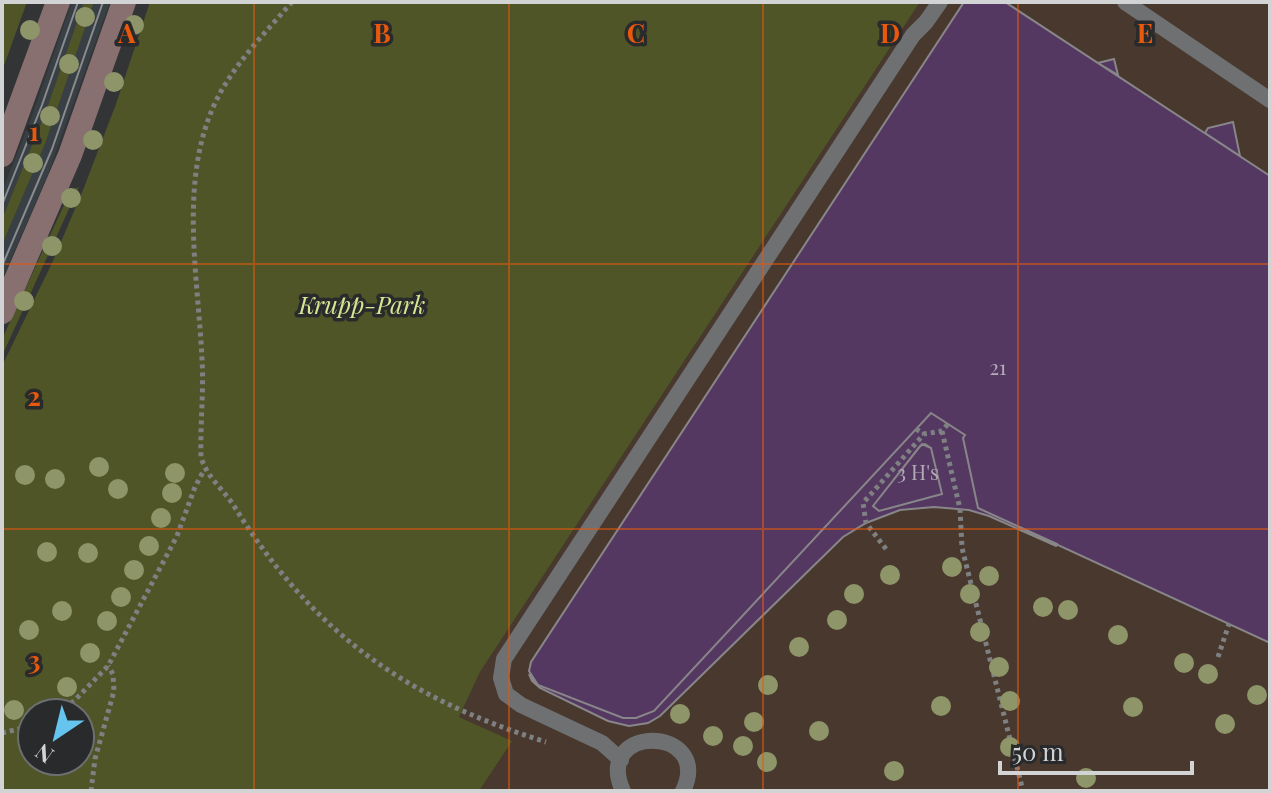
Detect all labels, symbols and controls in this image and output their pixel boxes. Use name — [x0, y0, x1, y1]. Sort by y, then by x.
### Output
text: A — [117, 15, 136, 50]
text: B — [373, 15, 391, 50]
text: C — [627, 15, 645, 50]
text: D — [880, 15, 900, 50]
text: E — [1137, 15, 1153, 50]
text: 1 — [29, 113, 39, 148]
park label: Krupp-Park — [298, 288, 425, 320]
house number: 21 — [990, 353, 1006, 380]
text: 2 — [27, 378, 41, 413]
house number: 3 H's — [897, 458, 939, 485]
text: 3 — [28, 642, 40, 677]
north arrow — [16, 697, 96, 777]
scale bar — [1000, 725, 1192, 775]
text: 50 m — [1012, 735, 1064, 767]
text: N — [29, 737, 59, 771]

